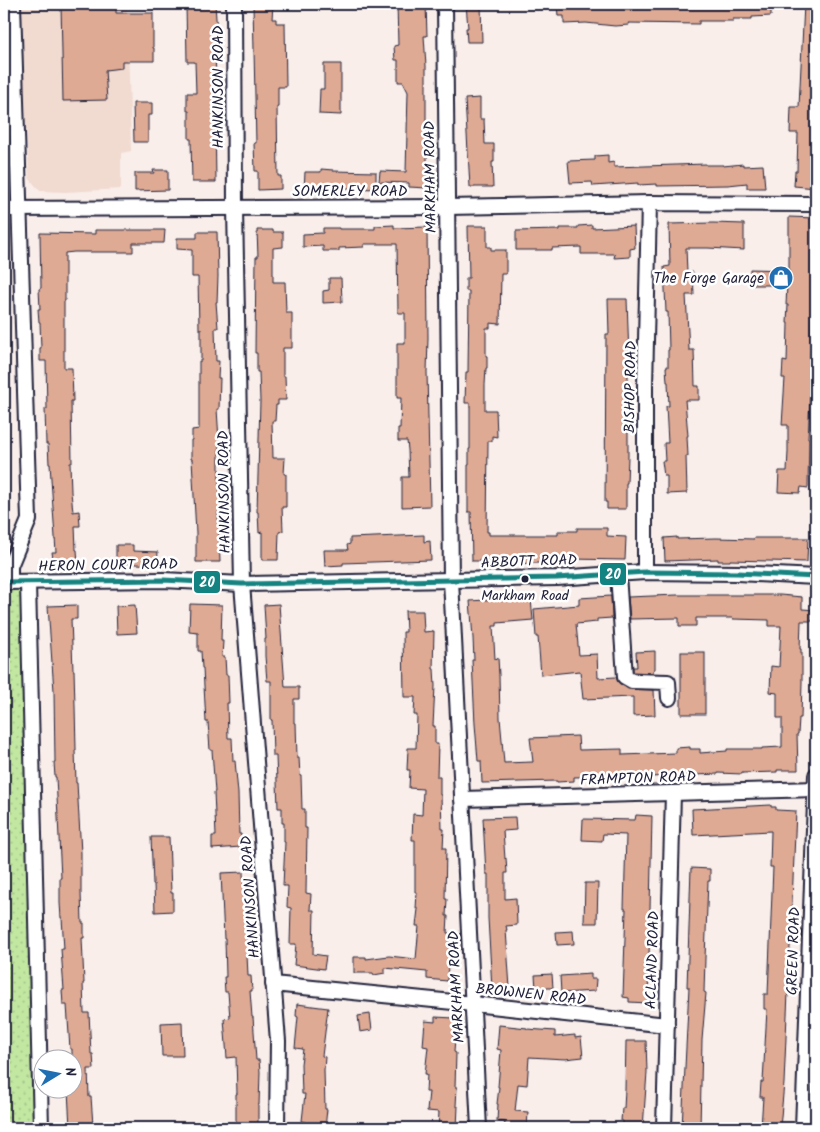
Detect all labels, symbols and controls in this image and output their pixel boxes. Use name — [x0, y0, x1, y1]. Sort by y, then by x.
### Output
street label: HANKINSON ROAD — [207, 25, 231, 149]
street label: MARKHAM ROAD — [418, 120, 444, 233]
street label: SOMERLEY ROAD — [293, 180, 408, 204]
shop icon: The Forge Garage — [768, 265, 794, 291]
place label: The Forge Garage — [654, 267, 764, 291]
street label: BISHOP ROAD — [618, 340, 644, 433]
street label: HANKINSON ROAD — [212, 430, 238, 554]
street label: ABBOTT ROAD — [481, 548, 578, 576]
street label: HERON COURT ROAD — [38, 553, 178, 579]
line badge: 20 — [599, 562, 627, 586]
text: 20 — [605, 564, 621, 586]
line badge: 20 — [193, 570, 221, 594]
text: 20 — [199, 572, 215, 594]
marker: Markham Road — [520, 574, 530, 584]
place label: Markham Road — [481, 585, 570, 607]
street label: FRAMPTON ROAD — [580, 765, 697, 793]
street label: HANKINSON ROAD — [235, 834, 267, 959]
street label: GREEN ROAD — [780, 906, 808, 996]
street label: ACLAND ROAD — [639, 910, 667, 1009]
street label: MARKHAM ROAD — [442, 930, 472, 1044]
street label: BROWNEN ROAD — [474, 977, 588, 1013]
north arrow — [32, 1050, 82, 1100]
text: N — [58, 1066, 81, 1078]

